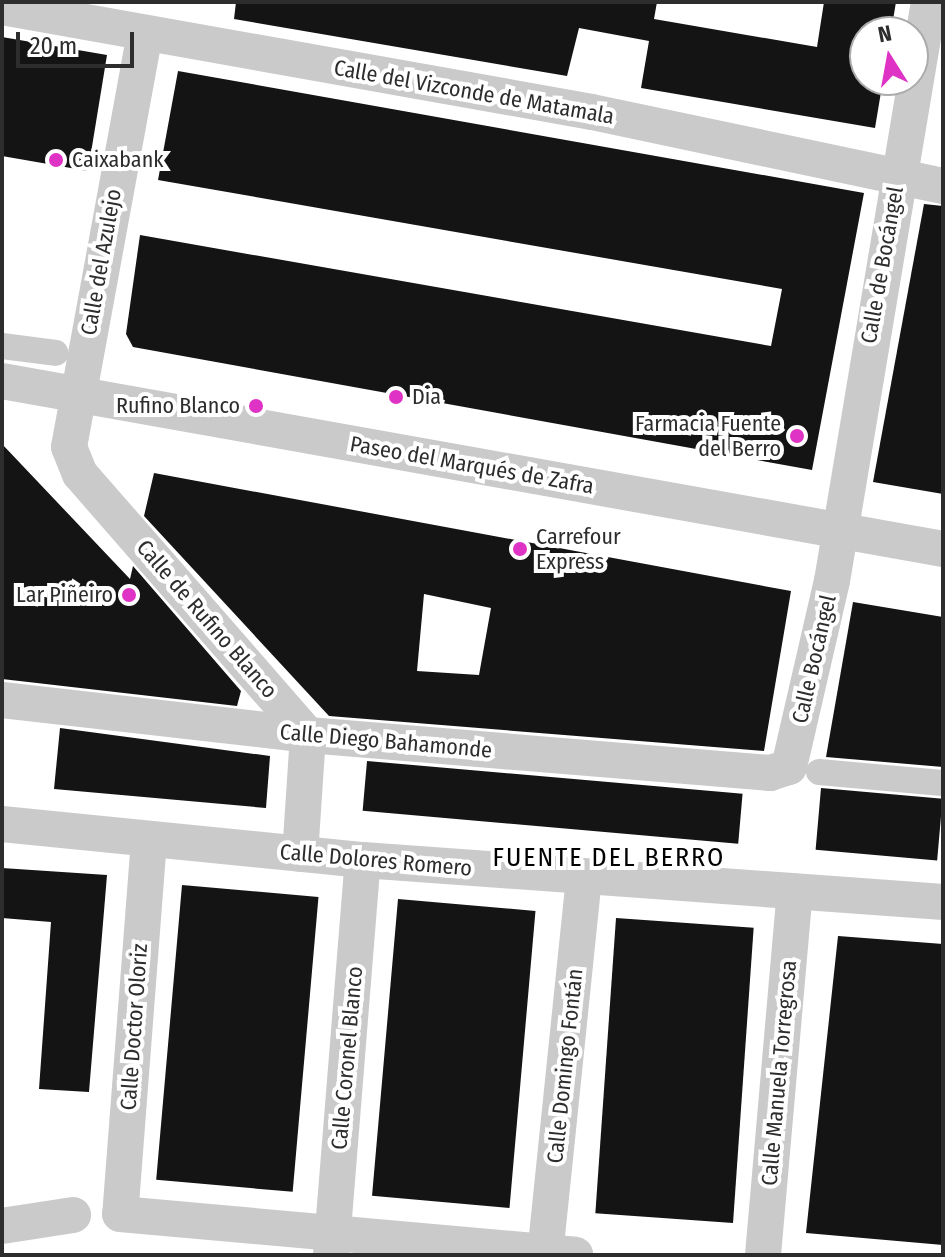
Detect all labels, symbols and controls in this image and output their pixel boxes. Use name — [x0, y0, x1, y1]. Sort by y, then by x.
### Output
scale bar — [20, 16, 138, 66]
north arrow — [849, 16, 929, 96]
text: N — [876, 19, 894, 48]
text: 20 m — [30, 32, 77, 60]
street label: Calle del Vizconde de Matamala — [332, 54, 616, 130]
place label: Caixabank — [72, 147, 163, 173]
marker: Caixabank — [47, 151, 65, 169]
street label: Calle de Bocángel — [855, 185, 909, 345]
street label: Calle del Azulejo — [75, 187, 127, 337]
place label: Dia — [412, 384, 441, 410]
marker: Dia — [387, 388, 405, 406]
place label: Rufino Blanco — [116, 393, 240, 419]
marker: Rufino Blanco — [247, 397, 265, 415]
place label: Farmacia Fuente del Berro — [635, 410, 781, 462]
marker: Farmacia Fuente del Berro — [788, 427, 806, 445]
street label: Paseo del Marqués de Zafra — [348, 431, 596, 499]
place label: Carrefour Express — [536, 523, 621, 574]
street label: Calle de Rufino Blanco — [131, 535, 283, 703]
marker: Carrefour Express — [511, 540, 529, 558]
place label: Lar Piñeiro — [16, 582, 113, 608]
marker: Lar Piñeiro — [120, 586, 138, 604]
street label: Calle Bocángel — [786, 592, 842, 726]
street label: Calle Diego Bahamonde — [279, 719, 493, 763]
street label: Calle Dolores Romero — [279, 838, 473, 882]
district label: FUENTE DEL BERRO — [493, 842, 725, 874]
street label: Calle Doctor Oloriz — [115, 943, 153, 1111]
street label: Calle Manuela Torregrosa — [756, 959, 802, 1187]
street label: Calle Coronel Blanco — [326, 965, 368, 1151]
street label: Calle Domingo Fontán — [542, 967, 588, 1165]

